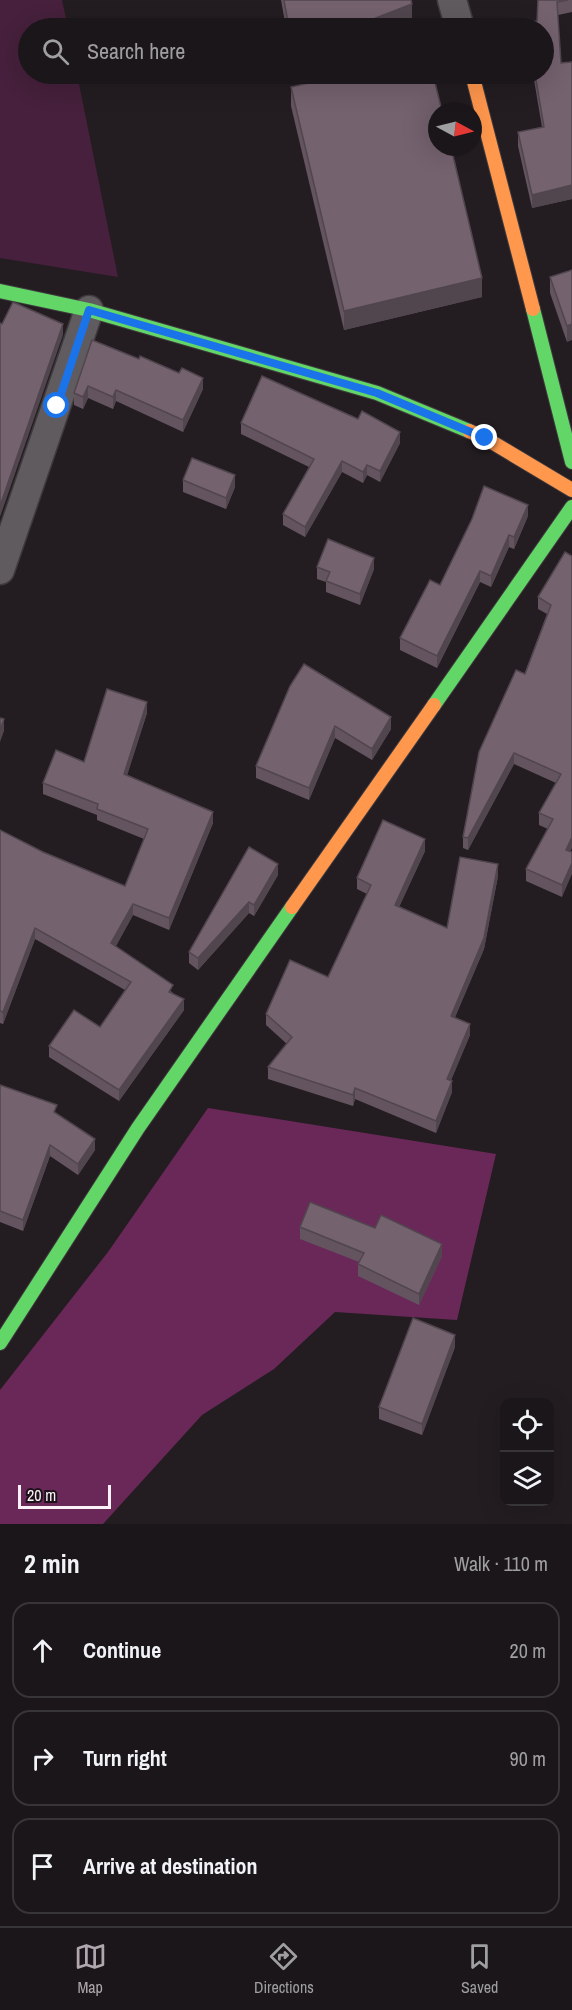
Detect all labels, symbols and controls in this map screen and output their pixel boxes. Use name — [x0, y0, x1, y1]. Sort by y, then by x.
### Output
search box — [18, 18, 554, 84]
icon: search — [39, 35, 72, 68]
text: Search here — [87, 36, 185, 66]
north arrow — [428, 102, 482, 156]
route start — [43, 392, 69, 418]
route end — [471, 424, 497, 450]
map controls — [500, 1398, 554, 1506]
button: locate — [500, 1398, 554, 1452]
button: layers — [500, 1452, 554, 1506]
scale bar — [18, 1482, 111, 1510]
text: 20 m — [27, 1484, 56, 1506]
text: 2 min — [24, 1546, 80, 1581]
text: Walk · 110 m — [454, 1550, 548, 1577]
icon: ahead — [26, 1634, 59, 1667]
text: Continue — [83, 1635, 161, 1665]
text: 20 m — [510, 1637, 546, 1664]
icon: right — [26, 1742, 59, 1775]
text: Turn right — [83, 1743, 167, 1773]
text: 90 m — [510, 1745, 546, 1772]
icon: arrive — [26, 1850, 59, 1883]
text: Arrive at destination — [83, 1851, 257, 1881]
tab: Map — [74, 1940, 107, 1998]
tab: Directions — [254, 1940, 314, 1998]
tab: Saved — [461, 1940, 498, 1998]

